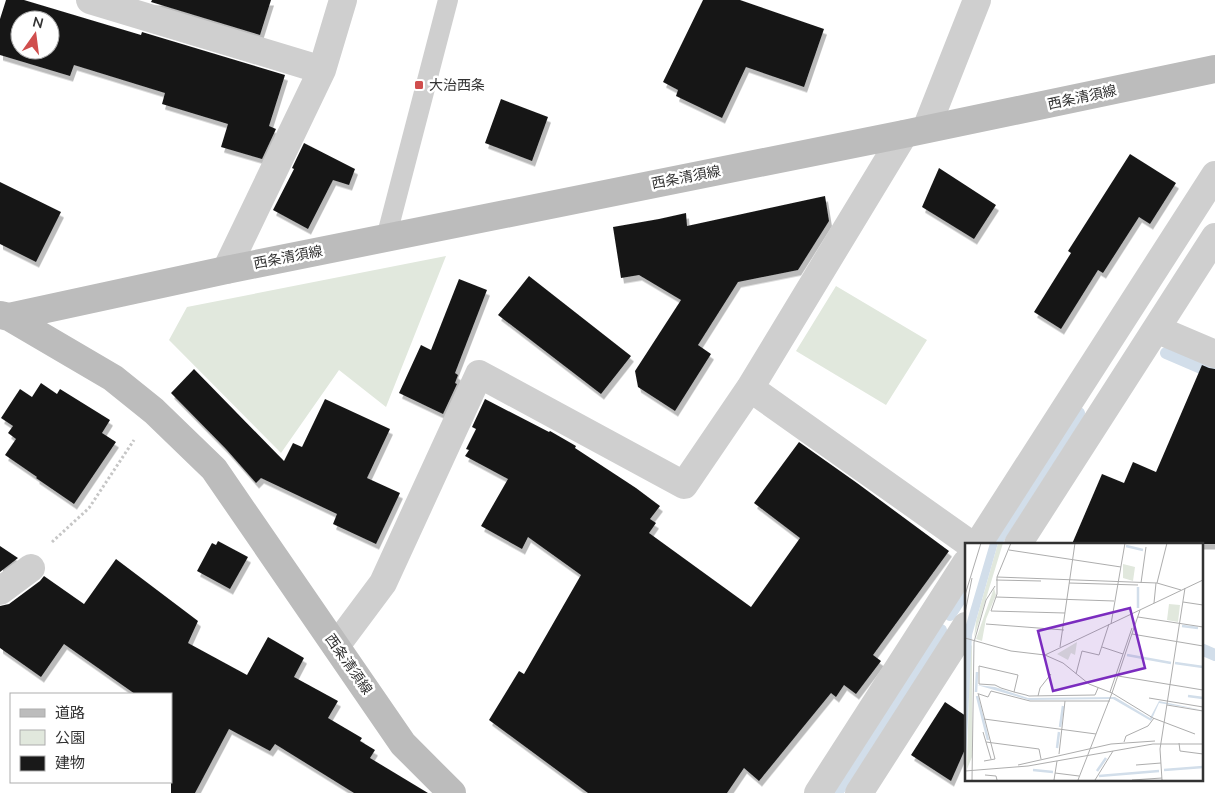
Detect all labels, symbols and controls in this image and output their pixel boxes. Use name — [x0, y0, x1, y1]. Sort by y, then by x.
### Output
north arrow — [10, 10, 60, 60]
text: N — [31, 12, 45, 32]
place label: 大治西条 — [429, 76, 485, 94]
marker: 大治西条 — [413, 79, 425, 91]
street label: 西条清須線 — [1046, 81, 1118, 113]
street label: 西条清須線 — [650, 161, 722, 193]
street label: 西条清須線 — [252, 241, 324, 273]
inset map — [965, 543, 1202, 780]
street label: 西条清須線 — [322, 630, 376, 698]
legend — [10, 693, 172, 783]
text: 道路 — [55, 703, 85, 722]
text: 公園 — [55, 728, 85, 747]
text: 建物 — [55, 753, 85, 772]

